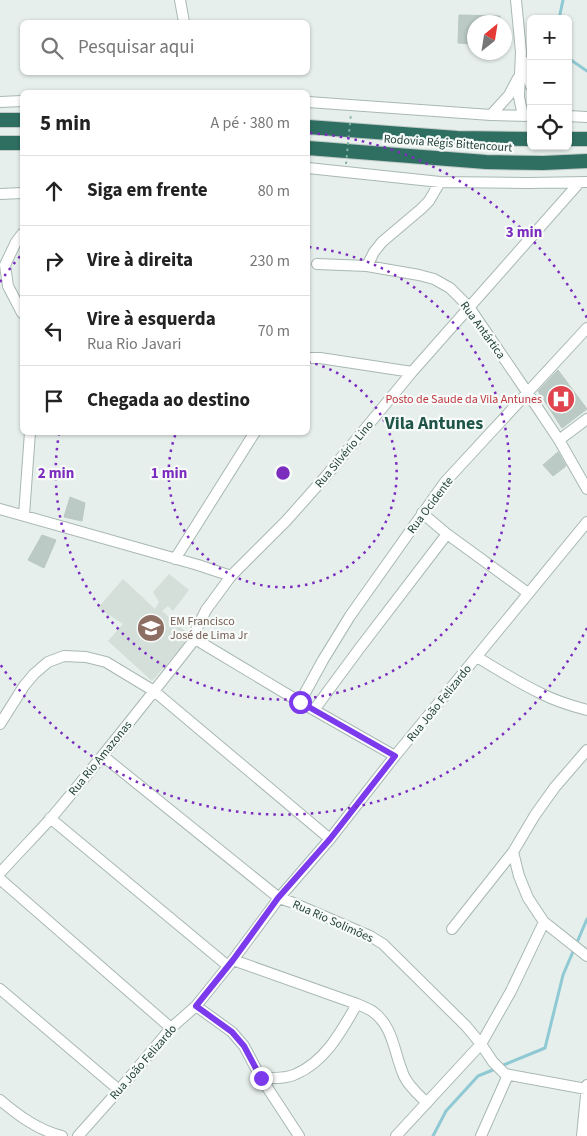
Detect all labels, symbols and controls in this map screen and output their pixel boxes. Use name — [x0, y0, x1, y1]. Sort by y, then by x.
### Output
north arrow — [467, 15, 512, 60]
map controls — [527, 15, 572, 150]
button: + — [527, 15, 572, 60]
search box — [20, 20, 310, 75]
icon: search — [38, 34, 66, 62]
text: Pesquisar aqui — [78, 34, 194, 61]
button: − — [527, 60, 572, 105]
button: locate — [527, 105, 572, 150]
text: 5 min — [40, 108, 91, 138]
text: A pé · 380 m — [211, 112, 290, 134]
street label: Rodovia Régis Bittencourt — [383, 131, 513, 156]
icon: ahead — [40, 177, 68, 205]
text: Siga em frente — [87, 177, 208, 204]
text: 80 m — [258, 180, 290, 202]
text: 3 min — [506, 222, 542, 243]
icon: right — [40, 247, 68, 275]
text: Vire à direita — [87, 247, 193, 274]
text: 230 m — [250, 250, 290, 272]
street label: Rua Antártica — [456, 298, 509, 363]
text: Vire à esquerda — [87, 306, 216, 333]
icon: left — [40, 317, 68, 345]
text: 70 m — [258, 320, 290, 342]
text: Rua Rio Javari — [87, 333, 181, 355]
hospital icon: Posto de Saude da Vila Antunes — [546, 384, 576, 414]
icon: arrive — [40, 387, 68, 415]
text: Chegada ao destino — [87, 387, 250, 414]
place label: Posto de Saude da Vila Antunes — [385, 391, 542, 408]
district label: Vila Antunes — [384, 411, 483, 436]
street label: Rua Silvério Lino — [311, 417, 378, 492]
text: 2 min — [38, 463, 74, 484]
text: 1 min — [151, 463, 187, 484]
centre of rings — [274, 464, 292, 482]
street label: Rua Ocidente — [403, 473, 457, 537]
school or university icon: EM Francisco José de Lima Jr — [136, 613, 166, 643]
place label: EM Francisco José de Lima Jr — [170, 613, 249, 644]
street label: Rua João Felizardo — [403, 661, 476, 745]
route start — [289, 691, 312, 714]
street label: Rua Rio Amazonas — [65, 717, 136, 799]
street label: Rua Rio Solimões — [290, 896, 376, 947]
street label: Rua João Felizardo — [106, 1021, 181, 1104]
route end — [250, 1067, 273, 1090]

